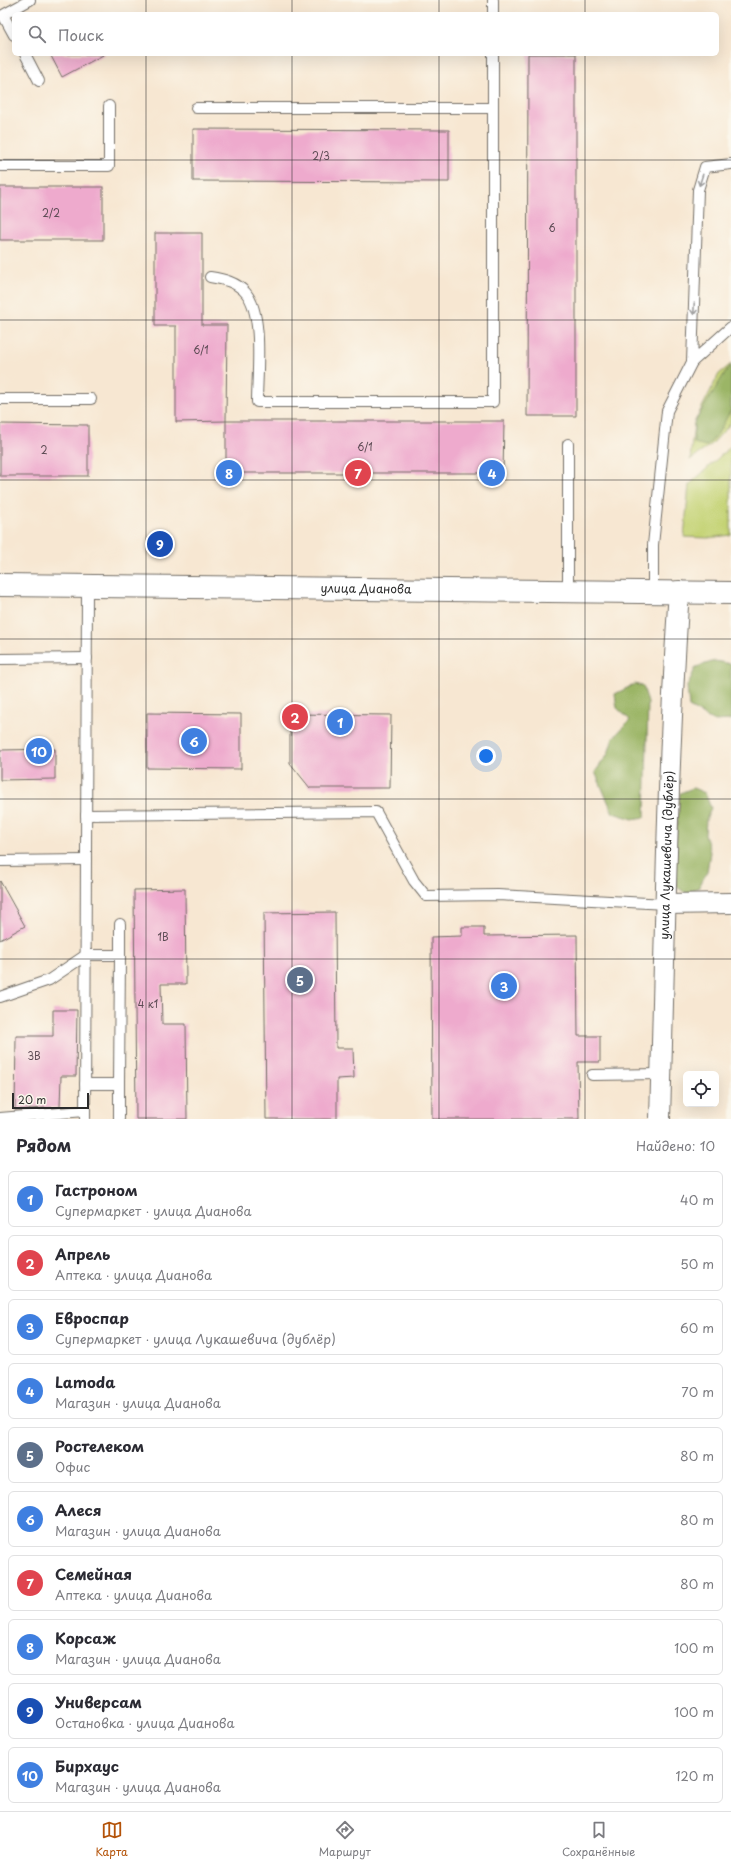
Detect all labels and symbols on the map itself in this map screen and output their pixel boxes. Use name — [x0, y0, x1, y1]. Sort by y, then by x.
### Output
house number: 2/3 — [312, 148, 330, 163]
one-way arrow — [697, 173, 704, 186]
house number: 2/2 — [42, 205, 60, 220]
house number: 6 — [548, 220, 556, 235]
one-way arrow — [690, 302, 697, 315]
house number: 6/1 — [193, 342, 209, 357]
house number: 6/1 — [357, 439, 373, 454]
house number: 2 — [40, 442, 48, 457]
pin: 8 — [216, 458, 242, 488]
pin: 7 — [345, 458, 371, 488]
pin: 4 — [479, 458, 505, 488]
pin: 9 — [147, 529, 173, 559]
street label: улица Дианова — [320, 579, 412, 598]
pin: 2 — [282, 702, 308, 732]
pin: 1 — [327, 707, 353, 737]
pin: 6 — [181, 726, 207, 756]
pin: 10 — [26, 736, 52, 766]
your location — [476, 746, 496, 766]
street label: улица Лукашевича (дублёр) — [655, 770, 678, 940]
house number: 1В — [157, 929, 169, 944]
pin: 5 — [287, 965, 313, 995]
pin: 3 — [491, 971, 517, 1001]
house number: 4 к1 — [138, 996, 158, 1011]
house number: 3В — [27, 1048, 41, 1063]
scale bar — [12, 1091, 89, 1110]

